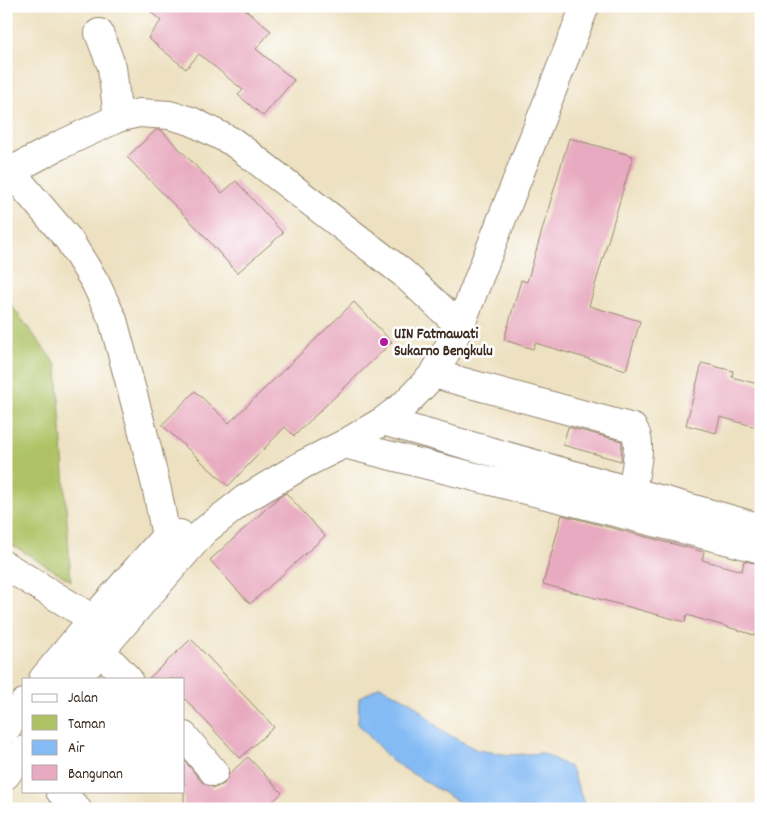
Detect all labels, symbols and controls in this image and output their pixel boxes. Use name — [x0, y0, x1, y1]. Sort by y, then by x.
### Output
place label: UIN Fatmawati Sukarno Bengkulu — [394, 324, 493, 363]
marker: UIN Fatmawati Sukarno Bengkulu — [378, 336, 390, 348]
legend — [22, 678, 185, 792]
text: Jalan — [68, 688, 98, 710]
text: Taman — [68, 714, 105, 736]
text: Air — [68, 738, 85, 760]
text: Bangunan — [68, 764, 123, 786]

